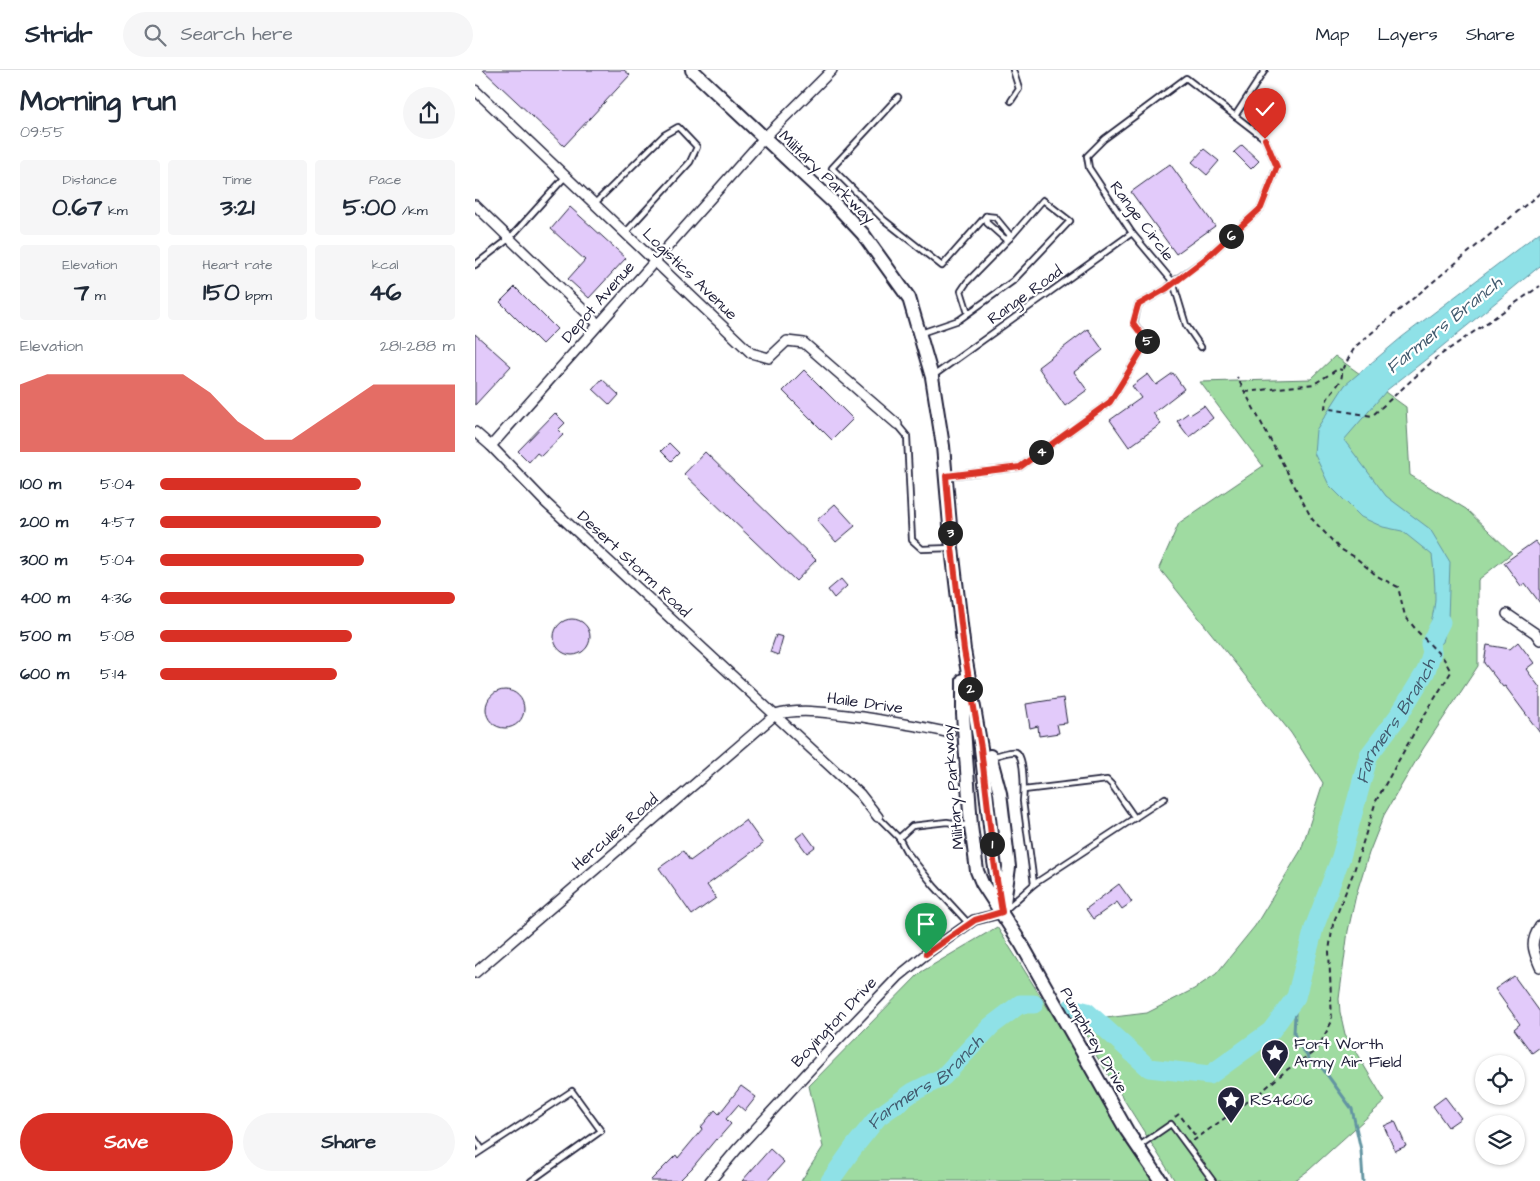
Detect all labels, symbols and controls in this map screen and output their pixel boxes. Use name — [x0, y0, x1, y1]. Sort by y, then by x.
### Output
search box — [123, 12, 473, 57]
text: Stridr — [25, 18, 93, 52]
icon: search — [141, 21, 169, 49]
text: Search here — [181, 21, 293, 48]
text: Map — [1315, 22, 1349, 47]
text: Layers — [1377, 22, 1438, 47]
text: Share — [1466, 22, 1515, 47]
text: Morning run — [20, 82, 176, 121]
button: share — [403, 87, 455, 139]
pin — [1244, 88, 1286, 139]
icon: check — [1251, 95, 1279, 123]
text: 09:55 — [20, 121, 65, 143]
street label: Military Parkway — [773, 125, 880, 230]
text: Distance — [63, 170, 117, 190]
text: Time — [223, 170, 252, 190]
text: Pace — [369, 170, 401, 190]
street label: Range Circle — [1104, 177, 1179, 266]
text: 0.67 — [52, 190, 102, 225]
text: 3:21 — [220, 190, 255, 225]
text: 5:00 — [343, 190, 396, 225]
text: km — [102, 201, 128, 221]
text: /km — [396, 201, 428, 221]
street label: Logistics Avenue — [637, 223, 743, 326]
pin: 6 — [1219, 224, 1243, 248]
text: 6 — [1227, 226, 1236, 246]
text: Elevation — [62, 255, 117, 275]
text: Heart rate — [202, 255, 273, 275]
text: kcal — [372, 255, 399, 275]
street label: Depot Avenue — [556, 256, 640, 348]
street label: Range Road — [983, 260, 1067, 330]
water label: Farmers Branch — [1381, 270, 1508, 380]
text: 7 — [74, 275, 89, 310]
text: 150 — [203, 275, 240, 310]
text: 46 — [369, 275, 402, 310]
text: m — [89, 286, 106, 306]
text: bpm — [240, 286, 272, 306]
pin: 5 — [1135, 328, 1159, 354]
text: 5 — [1143, 331, 1152, 351]
text: Elevation — [20, 335, 83, 357]
text: 281–288 m — [380, 335, 455, 357]
pin: 4 — [1029, 440, 1053, 464]
text: 4 — [1037, 442, 1046, 462]
text: 100 m — [20, 473, 61, 495]
text: 5:04 — [100, 473, 135, 495]
street label: Desert Storm Road — [573, 506, 695, 622]
text: 200 m — [20, 511, 68, 533]
text: 4:57 — [100, 511, 135, 533]
pin: 3 — [937, 520, 963, 546]
text: 3 — [947, 523, 954, 543]
text: 300 m — [20, 549, 67, 571]
text: 5:04 — [100, 549, 135, 571]
text: 400 m — [20, 587, 70, 609]
text: 4:36 — [100, 587, 132, 609]
text: 500 m — [20, 625, 70, 647]
text: 5:08 — [100, 625, 134, 647]
water label: Farmers Branch — [1349, 655, 1442, 787]
text: 600 m — [20, 663, 69, 685]
text: 5:14 — [100, 663, 127, 685]
pin: 2 — [957, 676, 983, 702]
text: 2 — [966, 679, 975, 699]
street label: Haile Drive — [826, 687, 905, 719]
street label: Military Parkway — [937, 723, 970, 851]
street label: Hercules Road — [567, 788, 663, 876]
pin: 1 — [979, 832, 1005, 856]
text: 1 — [992, 834, 993, 854]
pin — [905, 903, 947, 954]
icon: arrive — [912, 910, 940, 938]
street label: Boyington Drive — [786, 972, 883, 1073]
street label: Pumphrey Drive — [1054, 983, 1133, 1098]
water label: Farmers Branch — [860, 1028, 990, 1135]
place label: Fort Worth Army Air Field — [1294, 1033, 1402, 1074]
place icon: Fort Worth Army Air Field — [1260, 1038, 1290, 1077]
map controls — [1475, 1055, 1525, 1165]
button: locate — [1475, 1055, 1525, 1105]
place icon: RS4606 — [1216, 1085, 1246, 1124]
place label: RS4606 — [1250, 1089, 1313, 1111]
button: Save — [20, 1113, 233, 1171]
button: Share — [243, 1113, 455, 1171]
button: layers — [1475, 1115, 1525, 1165]

